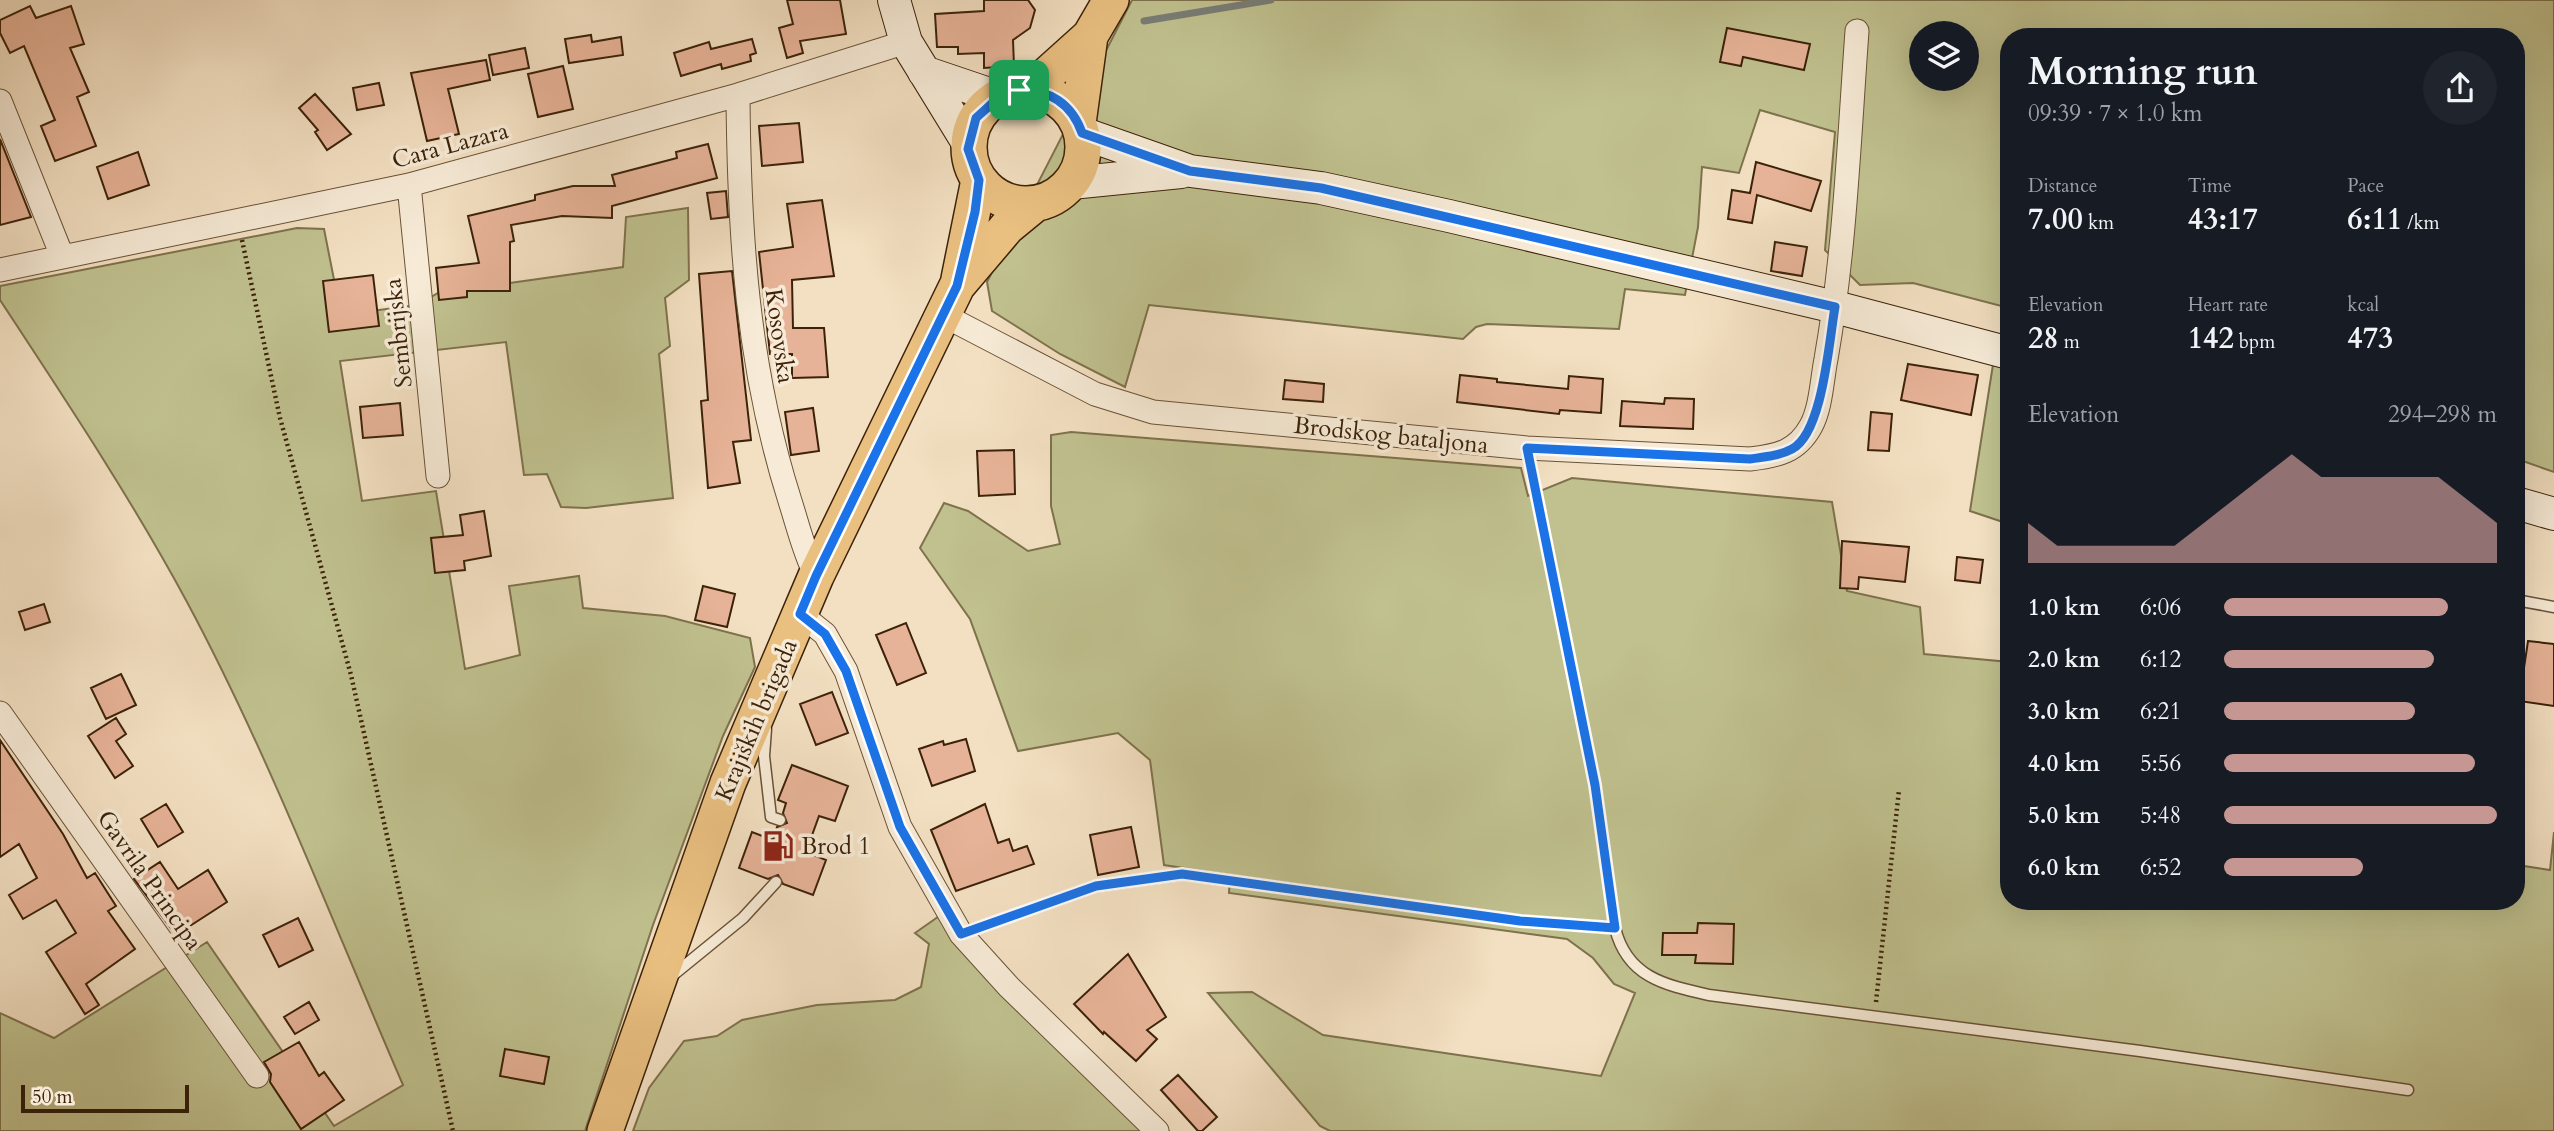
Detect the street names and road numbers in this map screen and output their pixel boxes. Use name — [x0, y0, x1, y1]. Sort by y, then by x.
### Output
street label: Cara Lazara — [388, 114, 513, 177]
street label: Sembrijska — [376, 276, 421, 389]
street label: Kosovska — [757, 287, 803, 386]
street label: Brodskog bataljona — [1292, 409, 1491, 462]
street label: Krajiških brigada — [707, 634, 806, 806]
street label: Gavrila Principa — [89, 804, 211, 957]

